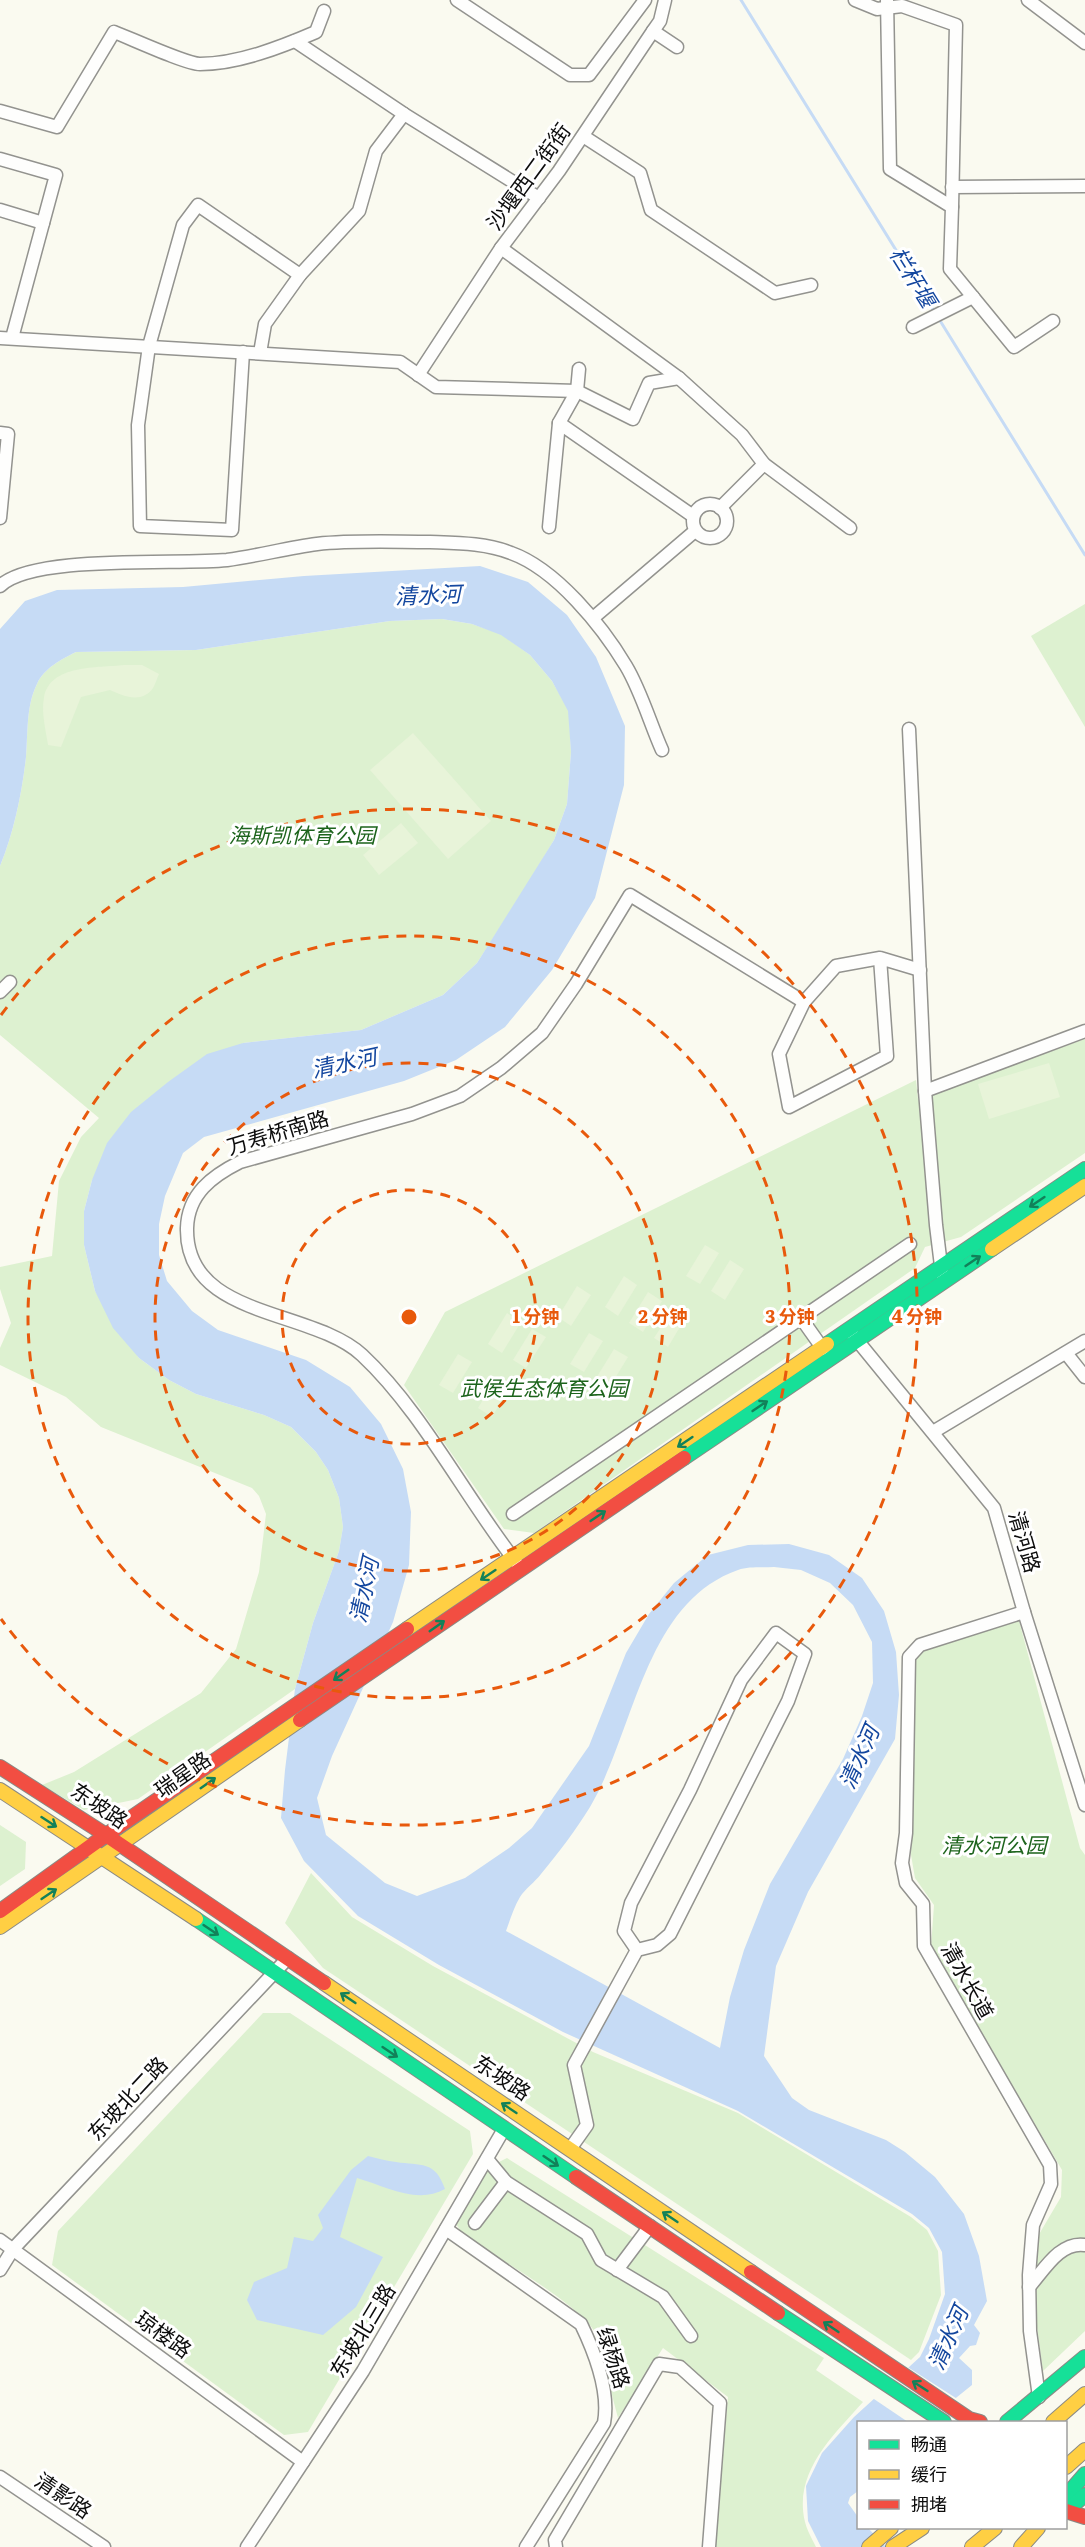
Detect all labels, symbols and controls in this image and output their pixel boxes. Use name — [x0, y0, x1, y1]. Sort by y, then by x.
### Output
street label: 沙堰西二街街 — [477, 115, 577, 236]
water label: 栏杆堰 — [883, 239, 948, 316]
water label: 清水河 — [394, 576, 465, 611]
park label: 海斯凯体育公园 — [229, 818, 378, 849]
water label: 清水河 — [308, 1038, 383, 1085]
street label: 万寿桥南路 — [223, 1100, 332, 1161]
one-way arrow — [1029, 1196, 1045, 1208]
one-way arrow — [964, 1255, 981, 1267]
text: 1 分钟 — [512, 1302, 560, 1329]
text: 2 分钟 — [638, 1302, 688, 1329]
text: 3 分钟 — [765, 1302, 815, 1329]
text: 4 分钟 — [892, 1302, 942, 1329]
centre of rings — [399, 1307, 419, 1327]
park label: 武侯生态体育公园 — [460, 1371, 631, 1402]
one-way arrow — [751, 1400, 768, 1413]
one-way arrow — [677, 1436, 693, 1448]
street label: 清河路 — [1003, 1507, 1050, 1576]
one-way arrow — [589, 1509, 606, 1521]
water label: 清水河 — [340, 1550, 386, 1625]
one-way arrow — [481, 1569, 497, 1581]
one-way arrow — [429, 1620, 445, 1632]
one-way arrow — [333, 1669, 350, 1681]
water label: 清水河 — [829, 1716, 888, 1793]
street label: 瑞星路 — [147, 1742, 216, 1804]
street label: 东坡路 — [66, 1773, 135, 1834]
one-way arrow — [200, 1777, 216, 1789]
one-way arrow — [40, 1816, 57, 1828]
park label: 清水河公园 — [942, 1828, 1049, 1859]
one-way arrow — [40, 1888, 57, 1901]
one-way arrow — [202, 1925, 219, 1937]
street label: 清水长道 — [935, 1936, 1003, 2024]
one-way arrow — [339, 1992, 356, 2005]
street label: 东坡路 — [469, 2045, 538, 2106]
one-way arrow — [381, 2046, 398, 2058]
street label: 东坡北二路 — [79, 2048, 173, 2146]
one-way arrow — [501, 2102, 518, 2114]
one-way arrow — [543, 2155, 559, 2167]
one-way arrow — [662, 2211, 679, 2224]
street label: 东坡北三路 — [321, 2277, 401, 2383]
water label: 清水河 — [918, 2297, 977, 2374]
street label: 琼楼路 — [130, 2302, 199, 2364]
one-way arrow — [824, 2321, 840, 2333]
street label: 绿杨路 — [591, 2322, 640, 2392]
one-way arrow — [912, 2380, 929, 2392]
legend — [857, 2421, 1067, 2529]
text: 畅通 — [911, 2430, 947, 2457]
text: 缓行 — [911, 2460, 947, 2487]
street label: 清影路 — [30, 2463, 99, 2524]
text: 拥堵 — [911, 2490, 947, 2517]

